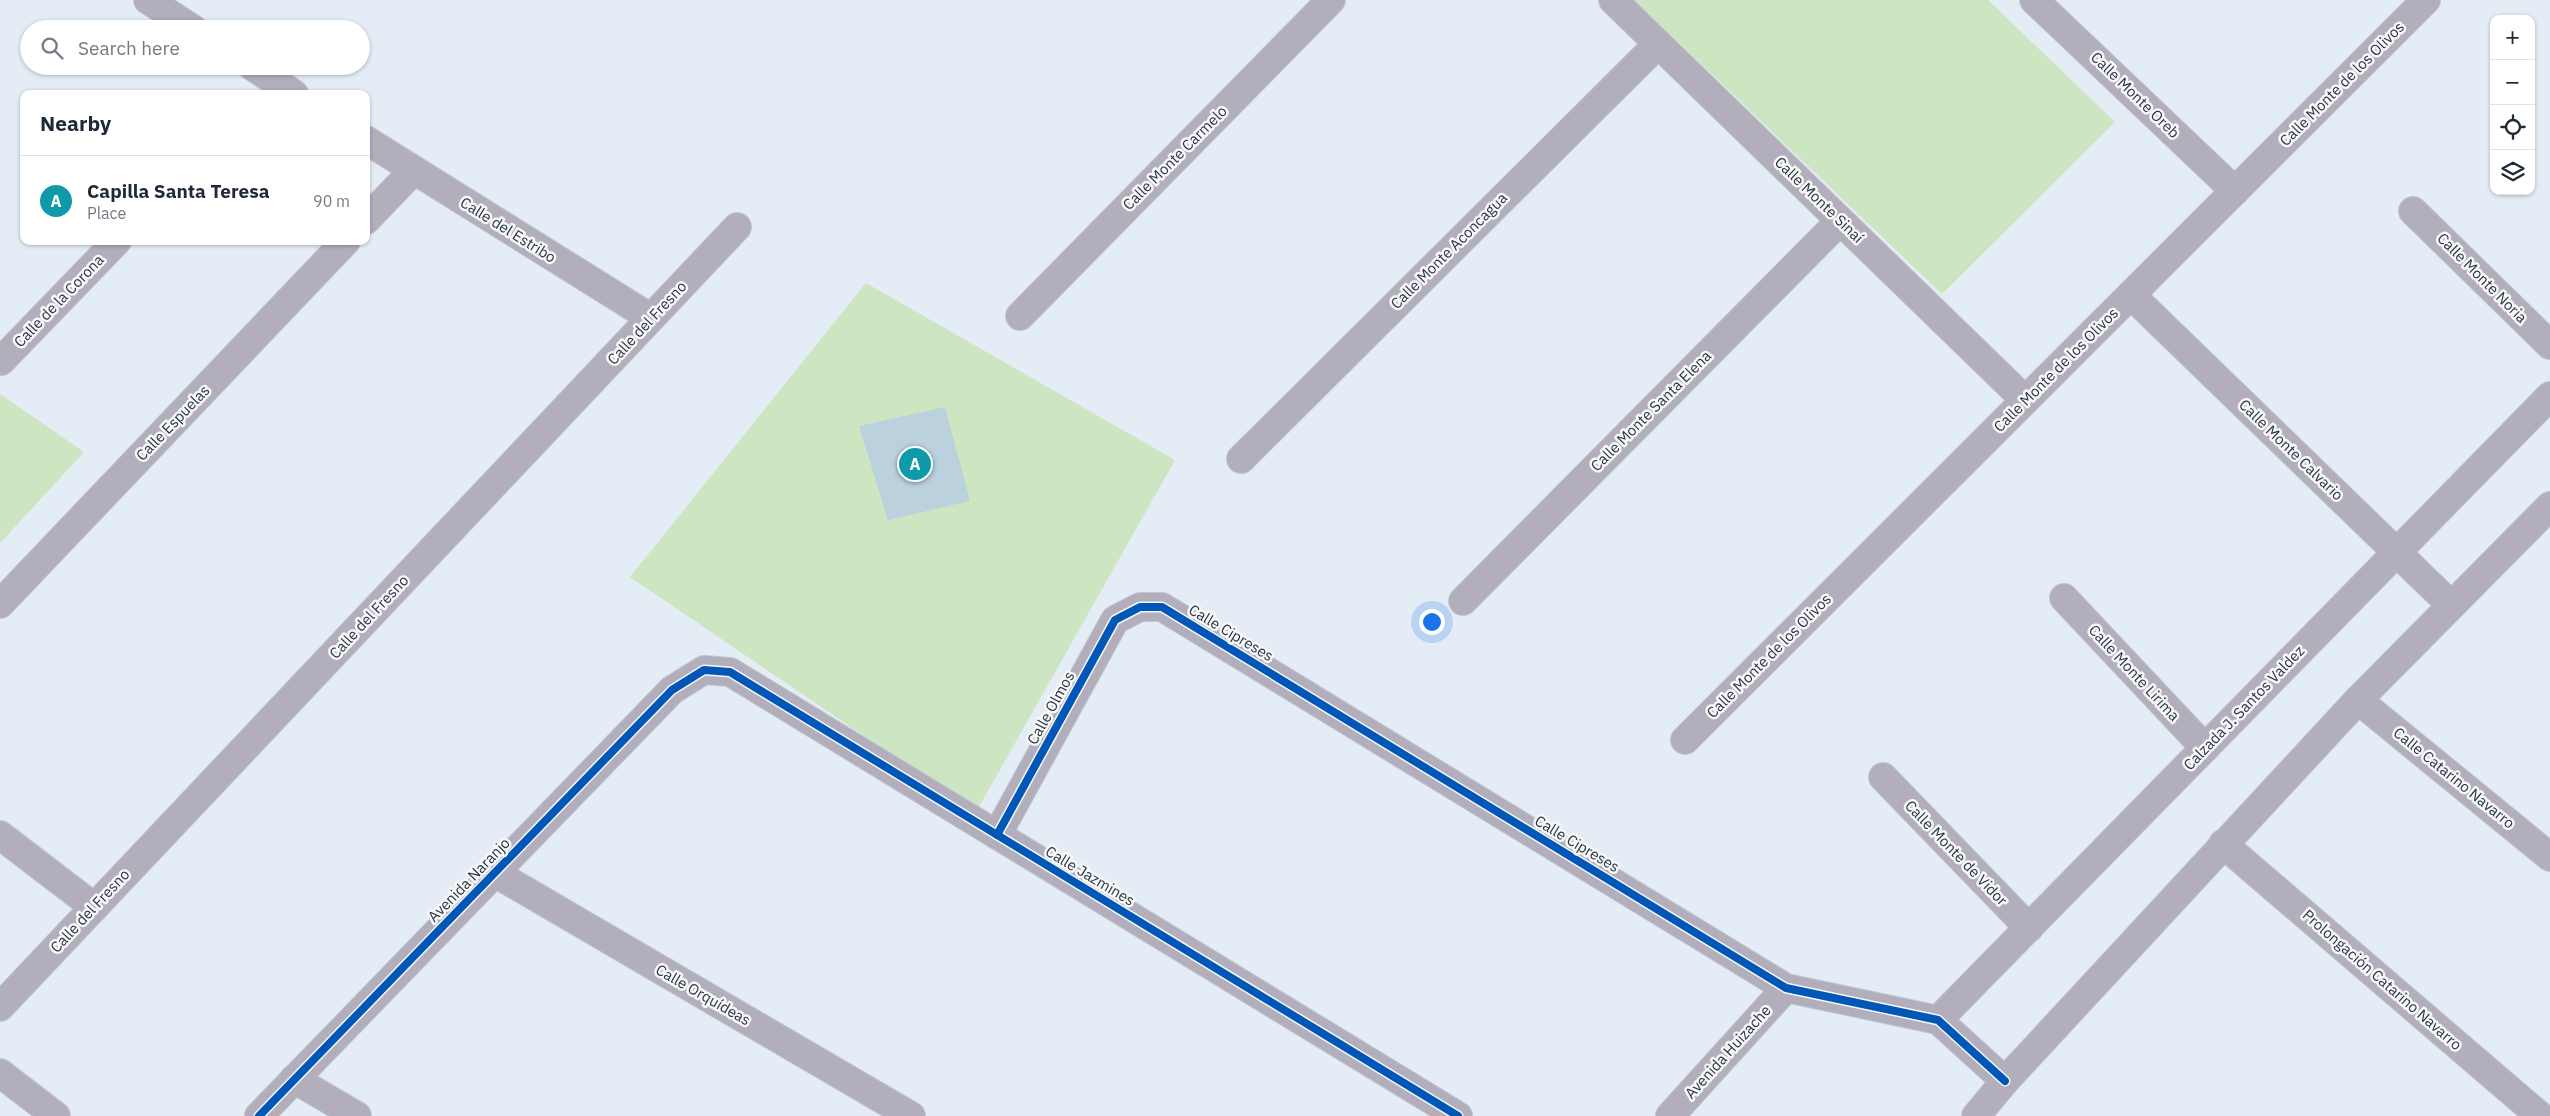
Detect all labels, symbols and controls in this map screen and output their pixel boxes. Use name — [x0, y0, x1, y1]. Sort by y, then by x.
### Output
map controls — [2490, 15, 2535, 195]
button: + — [2490, 15, 2535, 60]
street label: Calle Monte de los Olivos — [2275, 17, 2408, 150]
search box — [20, 20, 370, 75]
icon: search — [38, 34, 66, 62]
text: Search here — [78, 36, 180, 60]
street label: Calle Monte Oreb — [2087, 47, 2184, 142]
button: − — [2490, 60, 2535, 105]
street label: Calle Monte Carmelo — [1118, 101, 1231, 214]
button: locate — [2490, 105, 2535, 150]
text: Nearby — [40, 109, 111, 137]
button: layers — [2490, 150, 2535, 195]
street label: Calle Monte Sinaí — [1771, 153, 1868, 247]
text: Capilla Santa Teresa — [87, 179, 270, 203]
street label: Calle Monte Aconcagua — [1386, 188, 1511, 313]
text: A — [51, 191, 61, 211]
text: 90 m — [313, 191, 350, 211]
street label: Calle del Estribo — [457, 193, 560, 267]
text: Place — [87, 203, 126, 223]
street label: Calle Monte Noria — [2433, 229, 2531, 327]
street label: Calle de la Corona — [10, 250, 108, 351]
street label: Calle del Fresno — [603, 277, 690, 369]
street label: Calle Monte de los Olivos — [1989, 303, 2122, 436]
street label: Calle Monte Santa Elena — [1586, 346, 1715, 475]
street label: Calle Espuelas — [132, 381, 214, 465]
street label: Calle Monte Calvario — [2235, 395, 2347, 504]
pin: A — [899, 445, 931, 483]
street label: Calle del Fresno — [325, 571, 412, 663]
street label: Calle Monte de los Olivos — [1702, 589, 1835, 722]
street label: Calle Cipreses — [1185, 600, 1277, 665]
your location — [1419, 609, 1445, 635]
street label: Calle Monte Lirima — [2085, 621, 2184, 725]
street label: Calzada J. Santos Valdez — [2179, 641, 2308, 774]
street label: Calle Olmos — [1023, 668, 1078, 748]
street label: Calle Catarino Navarro — [2390, 723, 2519, 832]
street label: Calle Monte de Vidor — [1901, 796, 2012, 910]
street label: Calle Cipreses — [1531, 811, 1623, 876]
street label: Avenida Naranjo — [424, 833, 514, 926]
street label: Calle Jazmines — [1042, 841, 1138, 910]
street label: Calle del Fresno — [46, 865, 133, 957]
street label: Prolongación Catarino Navarro — [2299, 905, 2466, 1054]
street label: Calle Orquídeas — [652, 960, 754, 1029]
street label: Avenida Huizache — [1681, 1001, 1775, 1102]

